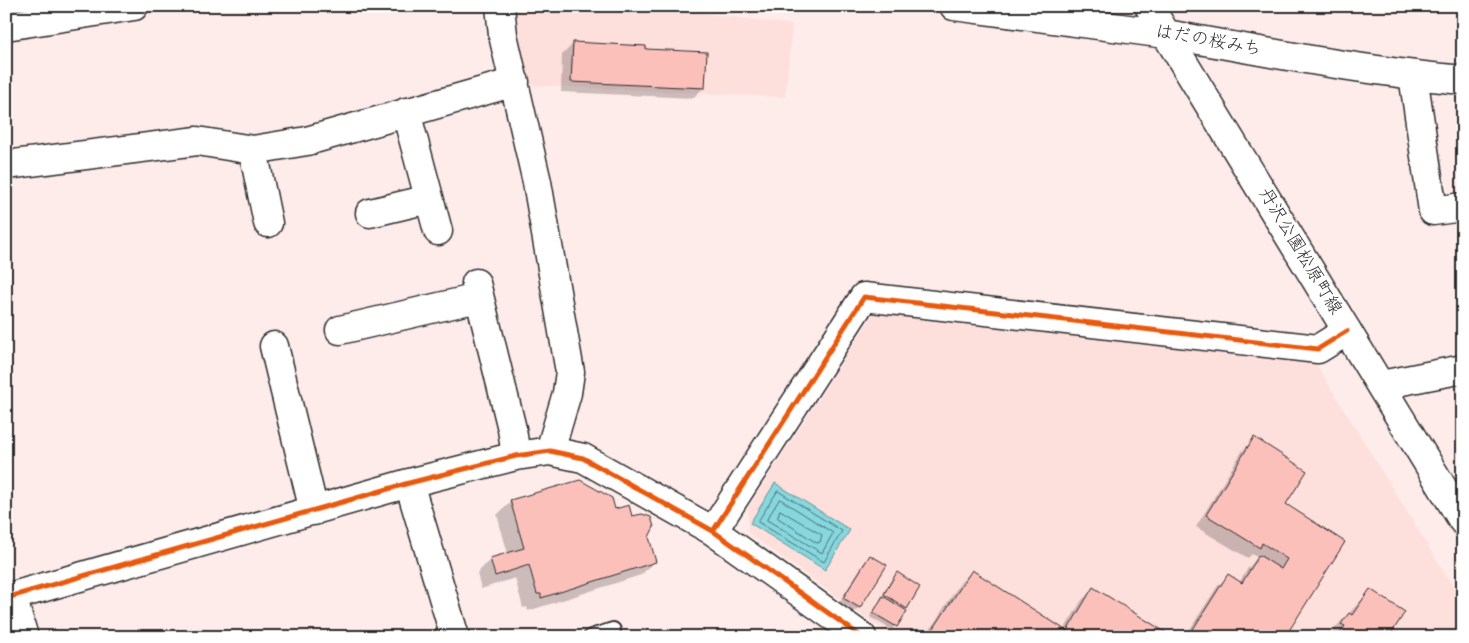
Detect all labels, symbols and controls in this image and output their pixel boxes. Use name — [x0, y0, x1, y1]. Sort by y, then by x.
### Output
street label: はだの桜みち — [1153, 20, 1263, 64]
street label: 丹沢公園松原町線 — [1251, 184, 1347, 320]

